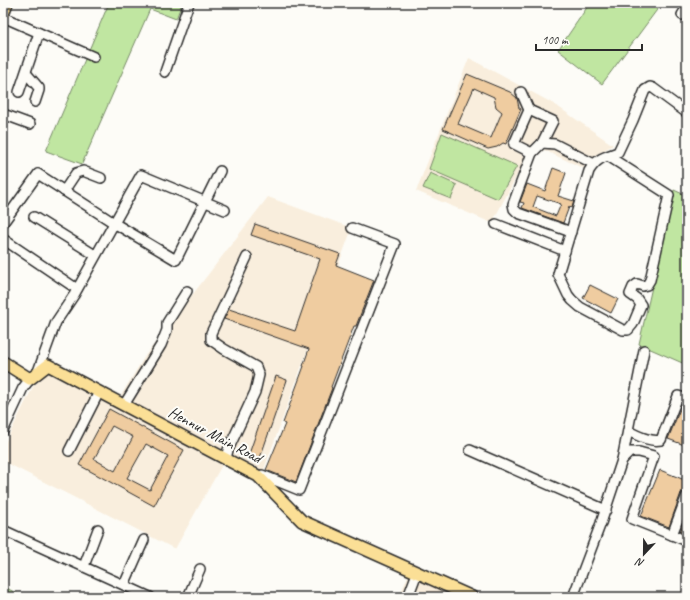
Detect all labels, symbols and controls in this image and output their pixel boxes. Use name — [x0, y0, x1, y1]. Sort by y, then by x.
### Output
scale bar — [536, 26, 642, 52]
text: 100 m — [542, 32, 569, 48]
street label: Hennur Main Road — [165, 402, 267, 469]
north arrow — [624, 534, 664, 574]
text: N — [632, 555, 646, 571]

